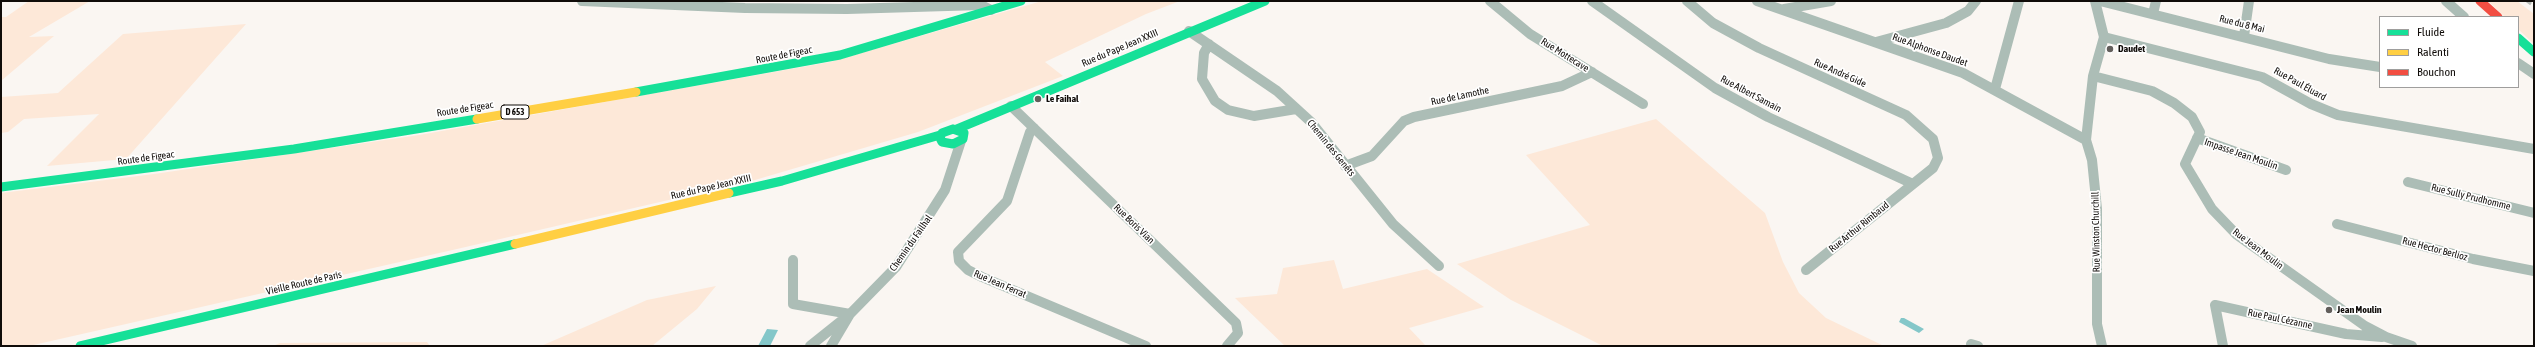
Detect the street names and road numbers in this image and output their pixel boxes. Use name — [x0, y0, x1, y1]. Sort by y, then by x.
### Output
street label: Rue du 8 Mai — [2218, 13, 2266, 35]
street label: Rue du Pape Jean XXIII — [1080, 26, 1160, 70]
street label: Rue Alphonse Daudet — [1891, 31, 1969, 69]
street label: Rue Mottecave — [1539, 36, 1591, 74]
street label: Route de Figeac — [755, 44, 813, 66]
street label: Rue André Gide — [1812, 56, 1868, 90]
street label: Rue Paul Éluard — [2272, 65, 2328, 103]
street label: Rue Albert Samain — [1718, 73, 1784, 115]
street label: Rue de Lamothe — [1430, 84, 1490, 108]
street label: Route de Figeac — [436, 99, 494, 119]
road number: D 653 — [501, 105, 529, 119]
street label: Chemin des Genêts — [1304, 117, 1358, 179]
street label: Impasse Jean Moulin — [2203, 136, 2279, 172]
street label: Route de Figeac — [117, 148, 175, 168]
street label: Rue du Pape Jean XXIII — [670, 172, 752, 202]
street label: Rue Sully Prudhomme — [2430, 181, 2512, 213]
street label: Rue Winston Churchill — [2089, 192, 2103, 272]
street label: Rue Arthur Rimbaud — [1827, 199, 1891, 255]
street label: Rue Boris Vian — [1111, 202, 1157, 246]
street label: Chemin du Failhal — [887, 212, 935, 274]
street label: Rue Jean Moulin — [2230, 226, 2286, 272]
street label: Rue Hector Berlioz — [2401, 235, 2469, 263]
street label: Vieille Route de Paris — [265, 268, 343, 298]
street label: Rue Jean Ferrat — [972, 268, 1028, 300]
street label: Rue Paul Cézanne — [2247, 306, 2313, 332]

